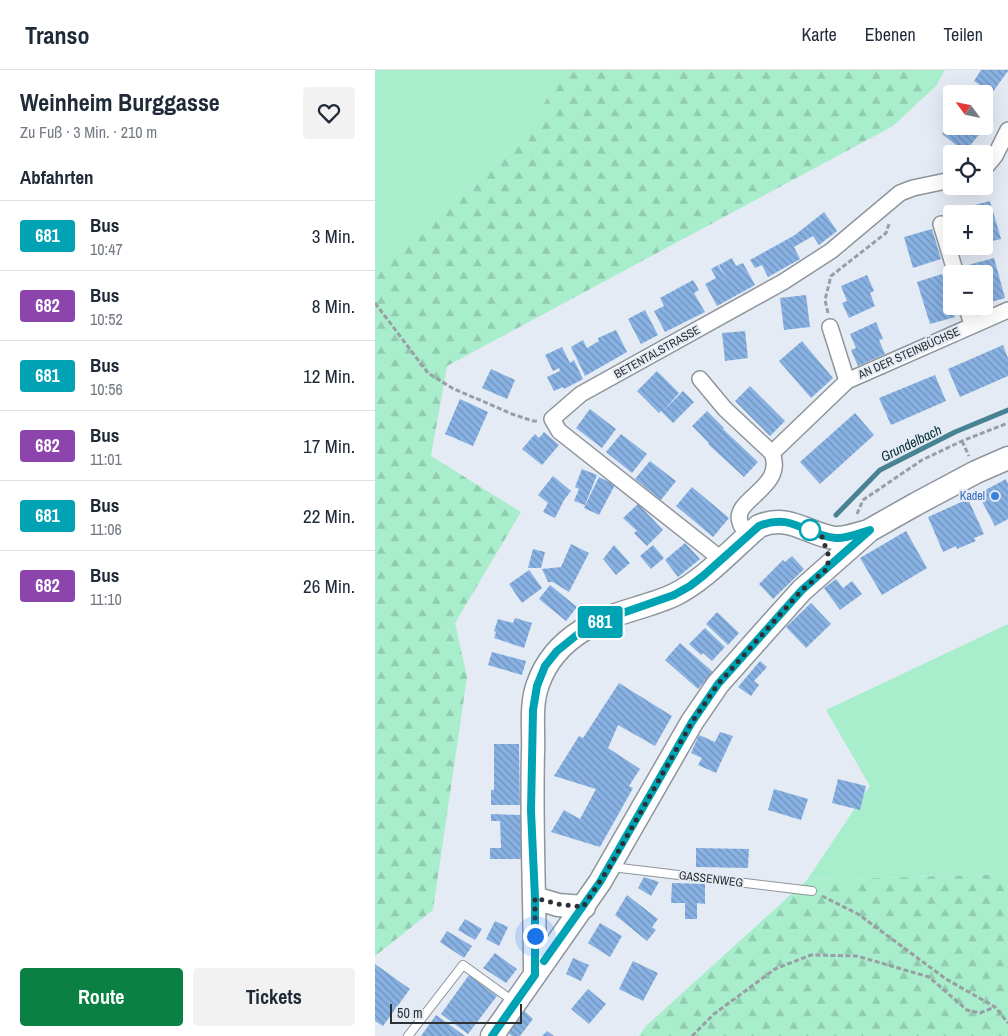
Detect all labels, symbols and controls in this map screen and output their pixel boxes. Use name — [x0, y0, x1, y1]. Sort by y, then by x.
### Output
text: Transo — [25, 19, 90, 51]
text: Karte — [801, 22, 837, 47]
text: Ebenen — [865, 22, 916, 47]
text: Teilen — [944, 22, 983, 47]
north arrow — [943, 85, 993, 135]
map controls — [943, 85, 993, 315]
text: Weinheim Burggasse — [20, 86, 220, 118]
button: heart — [303, 87, 355, 139]
text: Zu Fuß · 3 Min. · 210 m — [20, 121, 157, 143]
button: locate — [943, 145, 993, 195]
text: Abfahrten — [20, 164, 94, 190]
button: + — [943, 205, 993, 255]
text: Bus — [90, 212, 119, 238]
text: 681 — [35, 223, 60, 248]
text: 3 Min. — [312, 223, 355, 249]
text: 10:47 — [90, 238, 123, 260]
button: − — [943, 265, 993, 315]
text: Bus — [90, 282, 119, 308]
text: 682 — [35, 293, 60, 318]
text: 8 Min. — [312, 293, 355, 319]
text: 10:52 — [90, 308, 123, 330]
street label: BETENTALSTRASSE — [611, 322, 703, 382]
street label: AN DER STEINBÜCHSE — [854, 322, 962, 383]
text: Bus — [90, 352, 119, 378]
text: 681 — [35, 363, 60, 388]
text: 12 Min. — [303, 363, 355, 389]
text: 10:56 — [90, 378, 123, 400]
water label: Grundelbach — [878, 421, 944, 465]
text: Bus — [90, 422, 119, 448]
text: 682 — [35, 433, 60, 458]
text: 17 Min. — [303, 433, 355, 459]
text: 11:01 — [90, 448, 122, 470]
place label: Kadel — [960, 488, 985, 504]
marker: Kadel — [989, 490, 1001, 502]
text: Bus — [90, 492, 119, 518]
text: 681 — [35, 503, 60, 528]
text: 22 Min. — [303, 503, 355, 529]
text: 11:06 — [90, 518, 122, 540]
unlabelled marker — [799, 519, 821, 541]
text: Bus — [90, 562, 119, 588]
text: 682 — [35, 573, 60, 598]
text: 26 Min. — [303, 573, 355, 599]
text: 11:10 — [90, 588, 122, 610]
line badge: 681 — [571, 606, 629, 638]
text: 681 — [588, 609, 612, 634]
street label: GASSENWEG — [678, 867, 744, 891]
your location — [523, 924, 548, 949]
button: Route — [20, 968, 183, 1026]
button: Tickets — [193, 968, 355, 1026]
scale bar — [390, 1001, 523, 1024]
text: 50 m — [397, 1004, 423, 1022]

